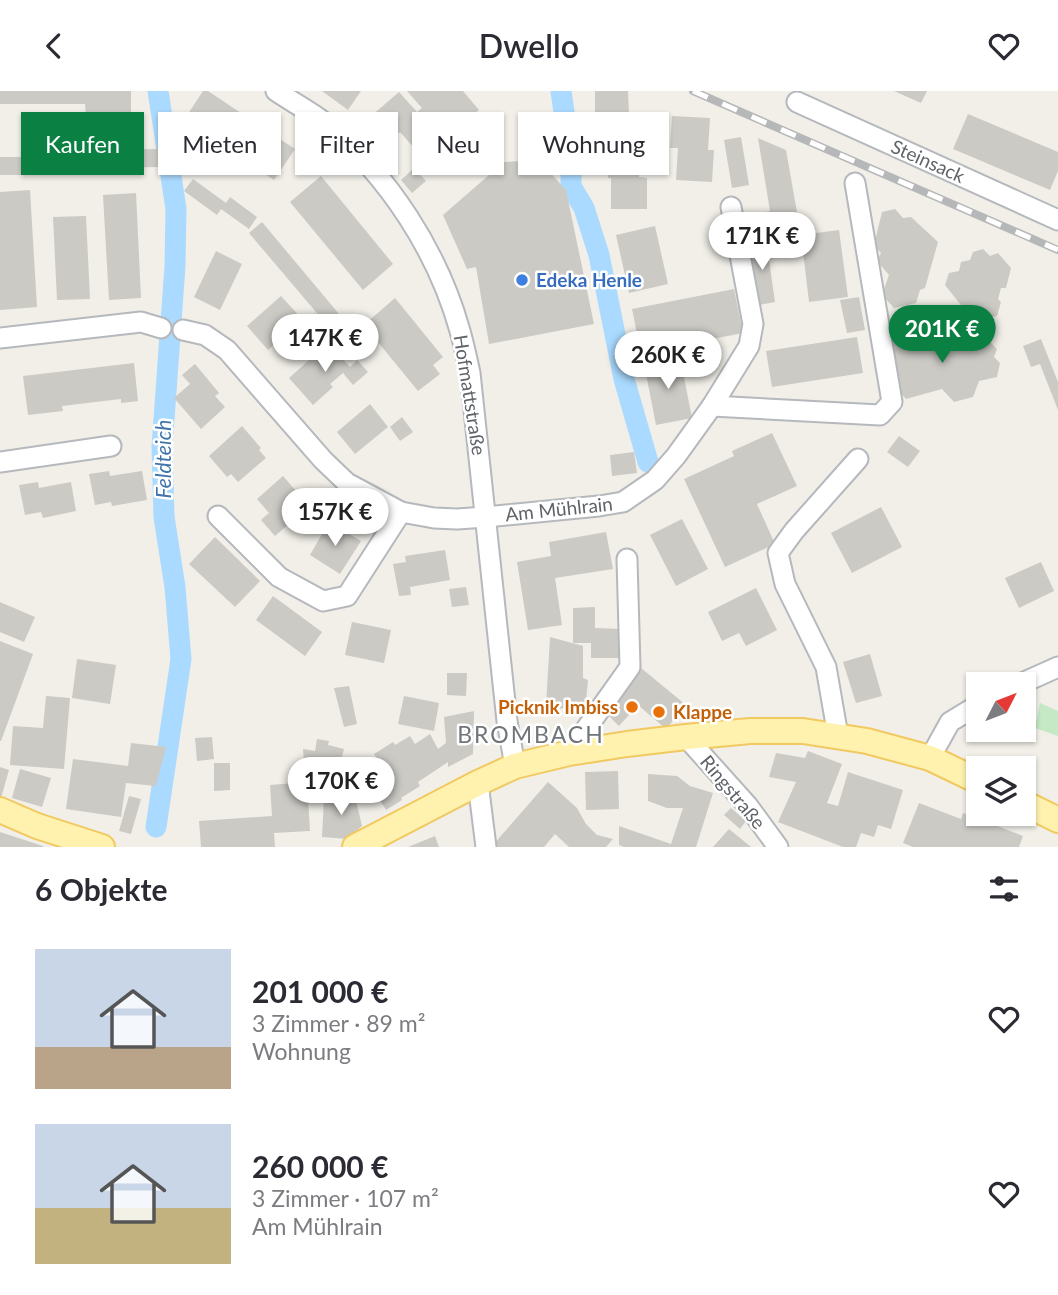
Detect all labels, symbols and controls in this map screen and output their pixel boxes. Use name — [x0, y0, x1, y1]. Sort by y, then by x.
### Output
text: Dwello — [479, 26, 579, 65]
icon: back — [35, 27, 73, 65]
icon: heart — [985, 27, 1023, 65]
chip: Kaufen — [21, 112, 144, 175]
chip: Mieten — [158, 112, 281, 175]
chip: Filter — [295, 112, 398, 175]
chip: Neu — [412, 112, 504, 175]
chip: Wohnung — [518, 112, 669, 175]
street label: Steinsack — [888, 134, 969, 187]
pin: 171K € — [705, 213, 819, 272]
text: 171K € — [725, 221, 799, 249]
place label: Edeka Henle — [536, 268, 642, 291]
marker: Edeka Henle — [514, 272, 530, 288]
pin: 201K € — [885, 306, 999, 365]
text: 201K € — [905, 314, 979, 342]
pin: 147K € — [268, 315, 382, 374]
text: 147K € — [288, 323, 362, 351]
pin: 260K € — [611, 331, 725, 391]
street label: Hofmattstraße — [450, 333, 491, 457]
text: 260K € — [631, 340, 705, 368]
water label: Feldteich — [150, 420, 175, 498]
pin: 157K € — [278, 489, 392, 548]
street label: Am Mühlrain — [504, 491, 614, 526]
text: 157K € — [298, 497, 372, 525]
north arrow — [966, 672, 1036, 742]
map controls — [966, 672, 1036, 826]
place label: Picknik Imbiss — [498, 695, 618, 718]
marker: Picknik Imbiss — [624, 699, 640, 715]
place label: Klappe — [673, 700, 732, 723]
marker: Klappe — [651, 704, 667, 720]
district label: BROMBACH — [457, 720, 605, 748]
street label: Ringstraße — [696, 750, 771, 833]
button: layers — [966, 756, 1036, 826]
pin: 170K € — [284, 757, 398, 817]
text: 170K € — [304, 766, 378, 794]
icon: filters — [985, 870, 1023, 908]
text: 6 Objekte — [35, 871, 167, 907]
text: 201 000 € — [252, 973, 388, 1009]
icon: home — [91, 977, 175, 1061]
icon: heart — [985, 1000, 1023, 1038]
text: 3 Zimmer · 89 m² — [252, 1009, 425, 1037]
text: Wohnung — [252, 1037, 351, 1065]
text: 260 000 € — [252, 1148, 388, 1184]
icon: home — [91, 1152, 175, 1236]
icon: heart — [985, 1175, 1023, 1213]
text: 3 Zimmer · 107 m² — [252, 1184, 439, 1212]
text: Am Mühlrain — [252, 1212, 383, 1240]

